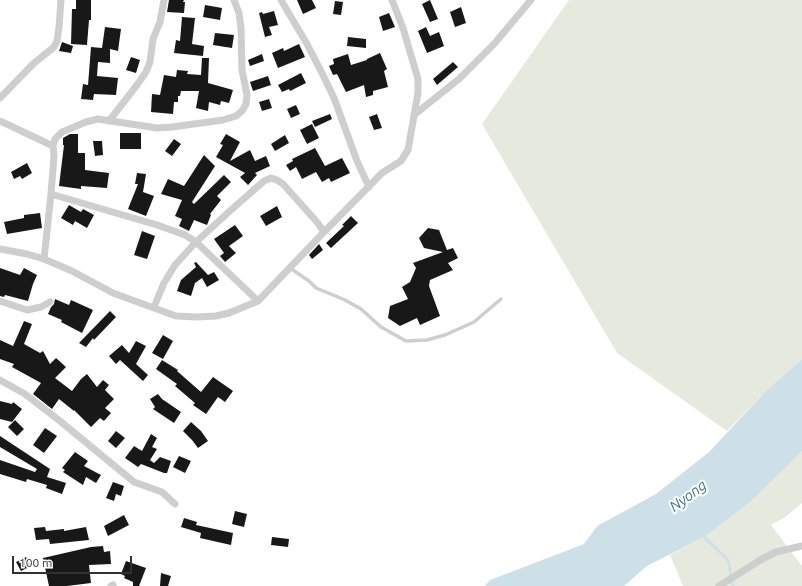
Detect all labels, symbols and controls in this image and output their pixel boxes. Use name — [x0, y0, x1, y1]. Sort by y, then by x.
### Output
water label: Nyong — [666, 476, 710, 516]
scale bar — [14, 548, 134, 574]
text: 100 m — [19, 556, 52, 569]

